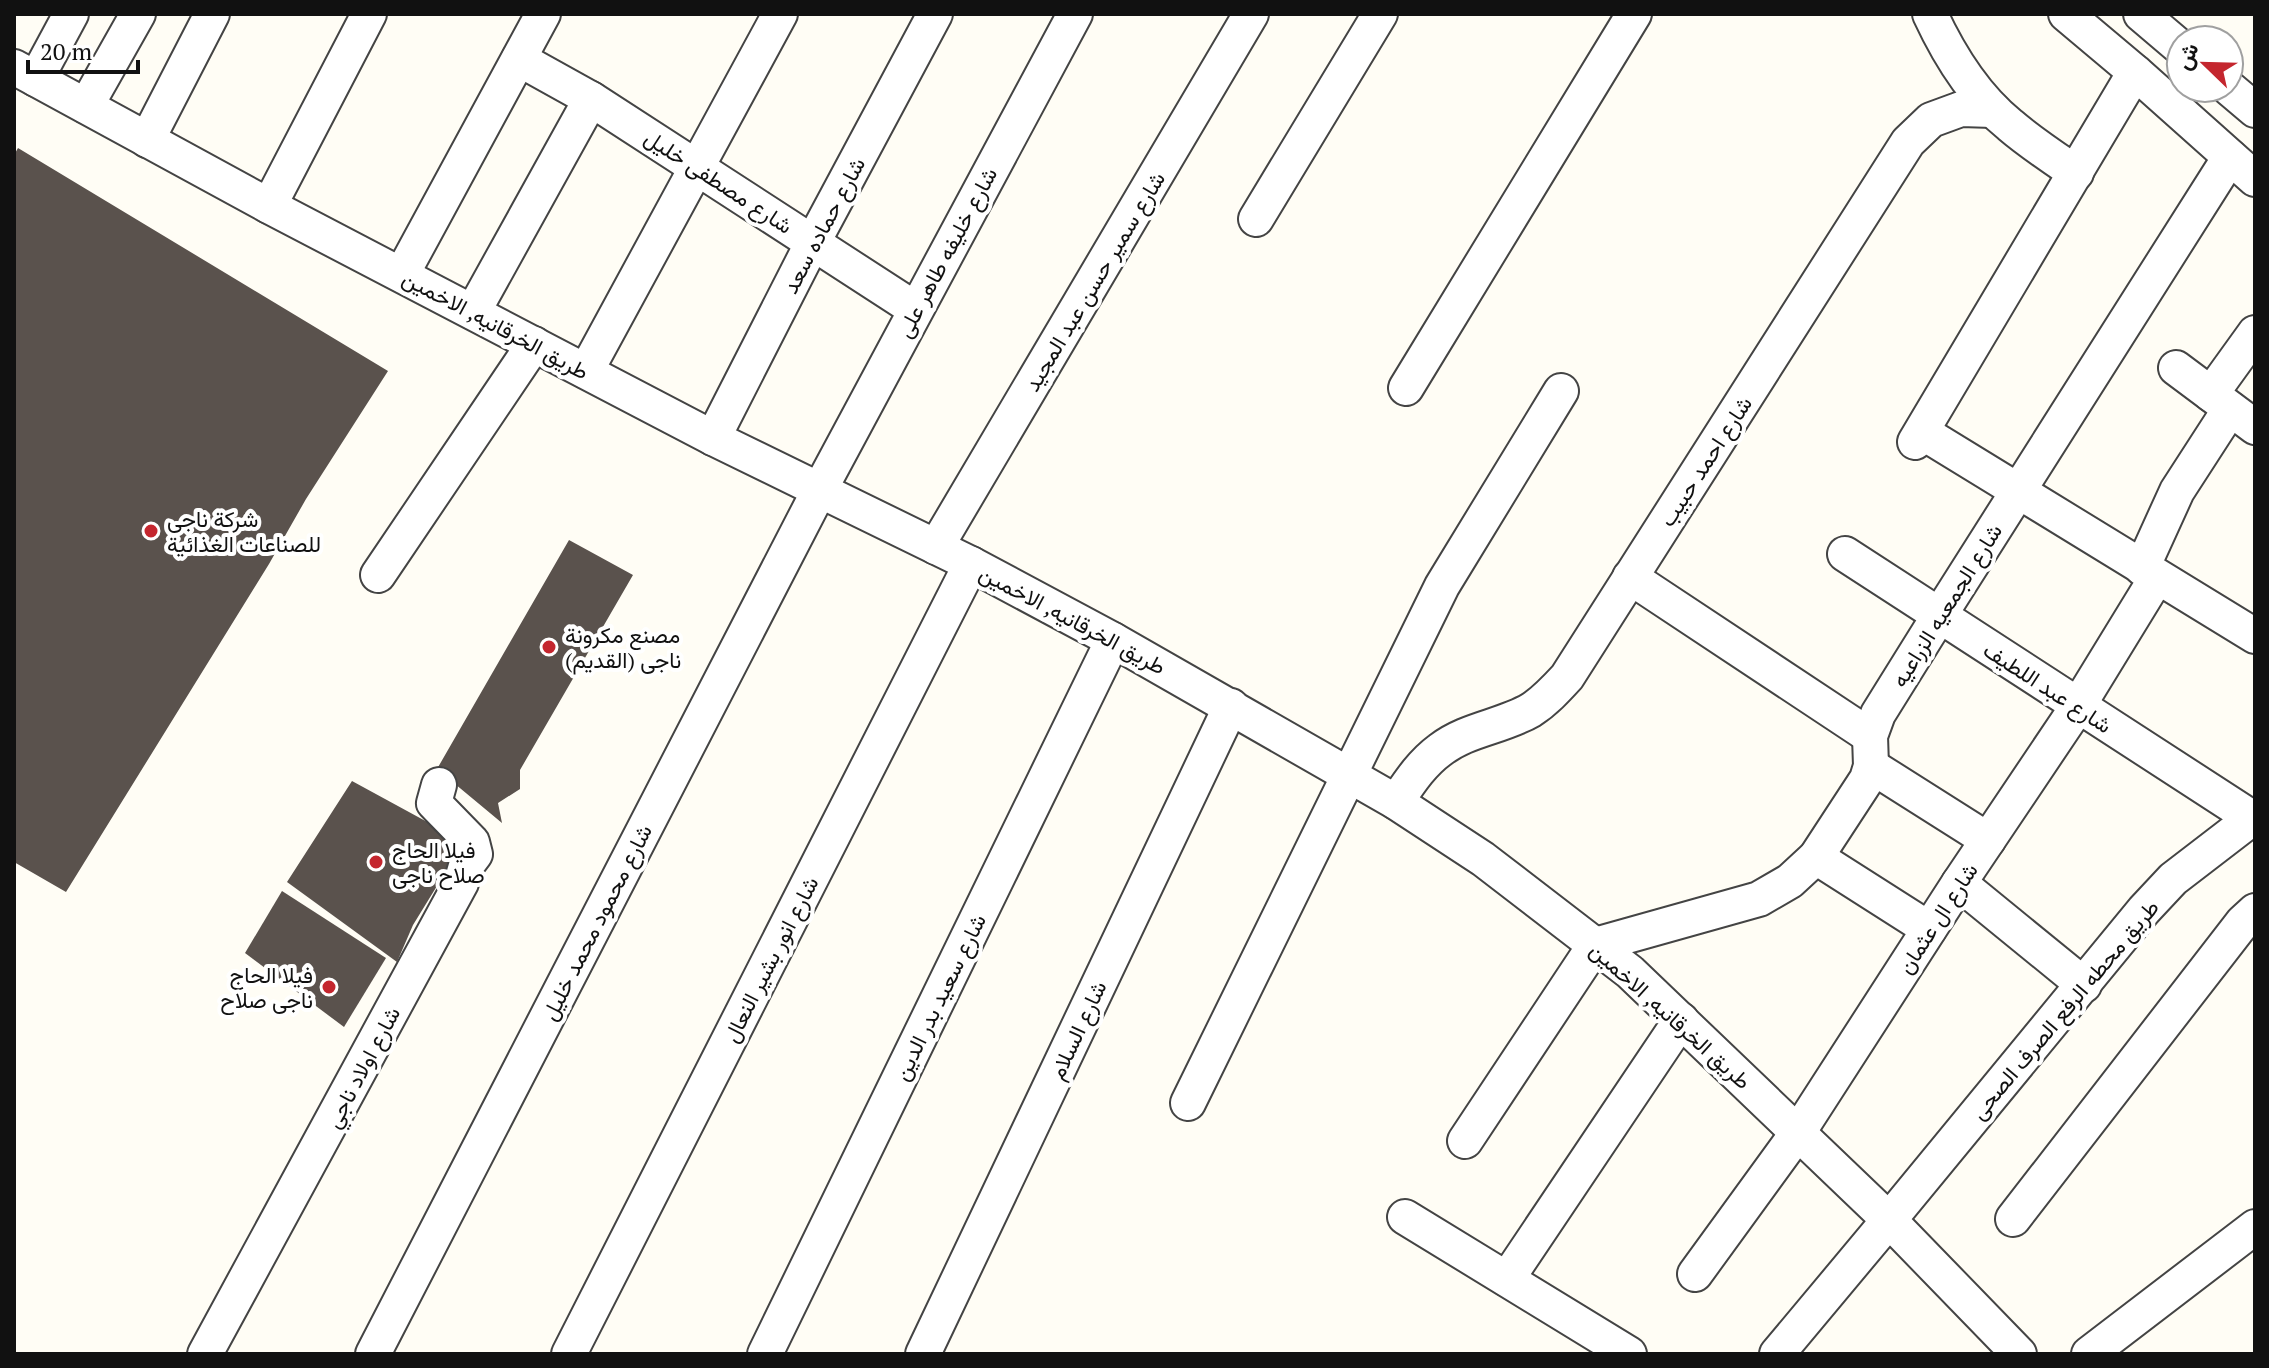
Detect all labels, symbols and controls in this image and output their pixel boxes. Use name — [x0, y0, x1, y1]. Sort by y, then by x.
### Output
scale bar — [28, 24, 138, 74]
north arrow — [2165, 24, 2245, 104]
text: 20 m — [40, 35, 92, 67]
text: ش — [2168, 38, 2205, 74]
street label: شارع مصطفى خليل — [639, 122, 799, 241]
street label: شارع حماده سعد — [775, 152, 872, 299]
street label: شارع خليفه طاهر على — [889, 162, 1004, 343]
street label: شارع سمير حسن عبد المجيد — [1017, 166, 1172, 397]
street label: طريق الخرقانيه, الاخمين — [398, 263, 594, 385]
street label: شارع احمد حبيب — [1652, 390, 1759, 532]
place label: شركة ناجى للصناعات الغذائية — [167, 504, 321, 558]
street label: شارع الجمعيه الزراعيه — [1884, 518, 2009, 693]
marker: شركة ناجى للصناعات الغذائية — [142, 522, 160, 540]
street label: طريق الخرقانيه, الاخمين — [975, 558, 1171, 680]
place label: مصنع مكرونة ناجى (القديم) — [565, 620, 681, 675]
street label: شارع عبد اللطيف — [1978, 635, 2118, 740]
marker: مصنع مكرونة ناجى (القديم) — [540, 638, 558, 656]
street label: شارع محمود محمد خليل — [534, 819, 659, 1025]
place label: فيلا الحاج صلاح ناجى — [392, 835, 485, 890]
marker: فيلا الحاج صلاح ناجى — [367, 853, 385, 871]
street label: شارع ال عثمان — [1890, 857, 1985, 980]
street label: شارع انور بشير النعال — [716, 871, 825, 1047]
street label: طريق محطه الرفع الصرف الصحى — [1963, 893, 2165, 1126]
street label: شارع سعيد بدر الدين — [886, 909, 993, 1086]
street label: طريق الخرقانيه, الاخمين — [1584, 935, 1758, 1095]
place label: فيلا الحاج ناجى صلاح — [220, 960, 313, 1015]
street label: شارع السلام — [1041, 976, 1113, 1085]
marker: فيلا الحاج ناجى صلاح — [320, 978, 338, 996]
street label: شارع اولاد ناجي — [318, 1001, 411, 1135]

